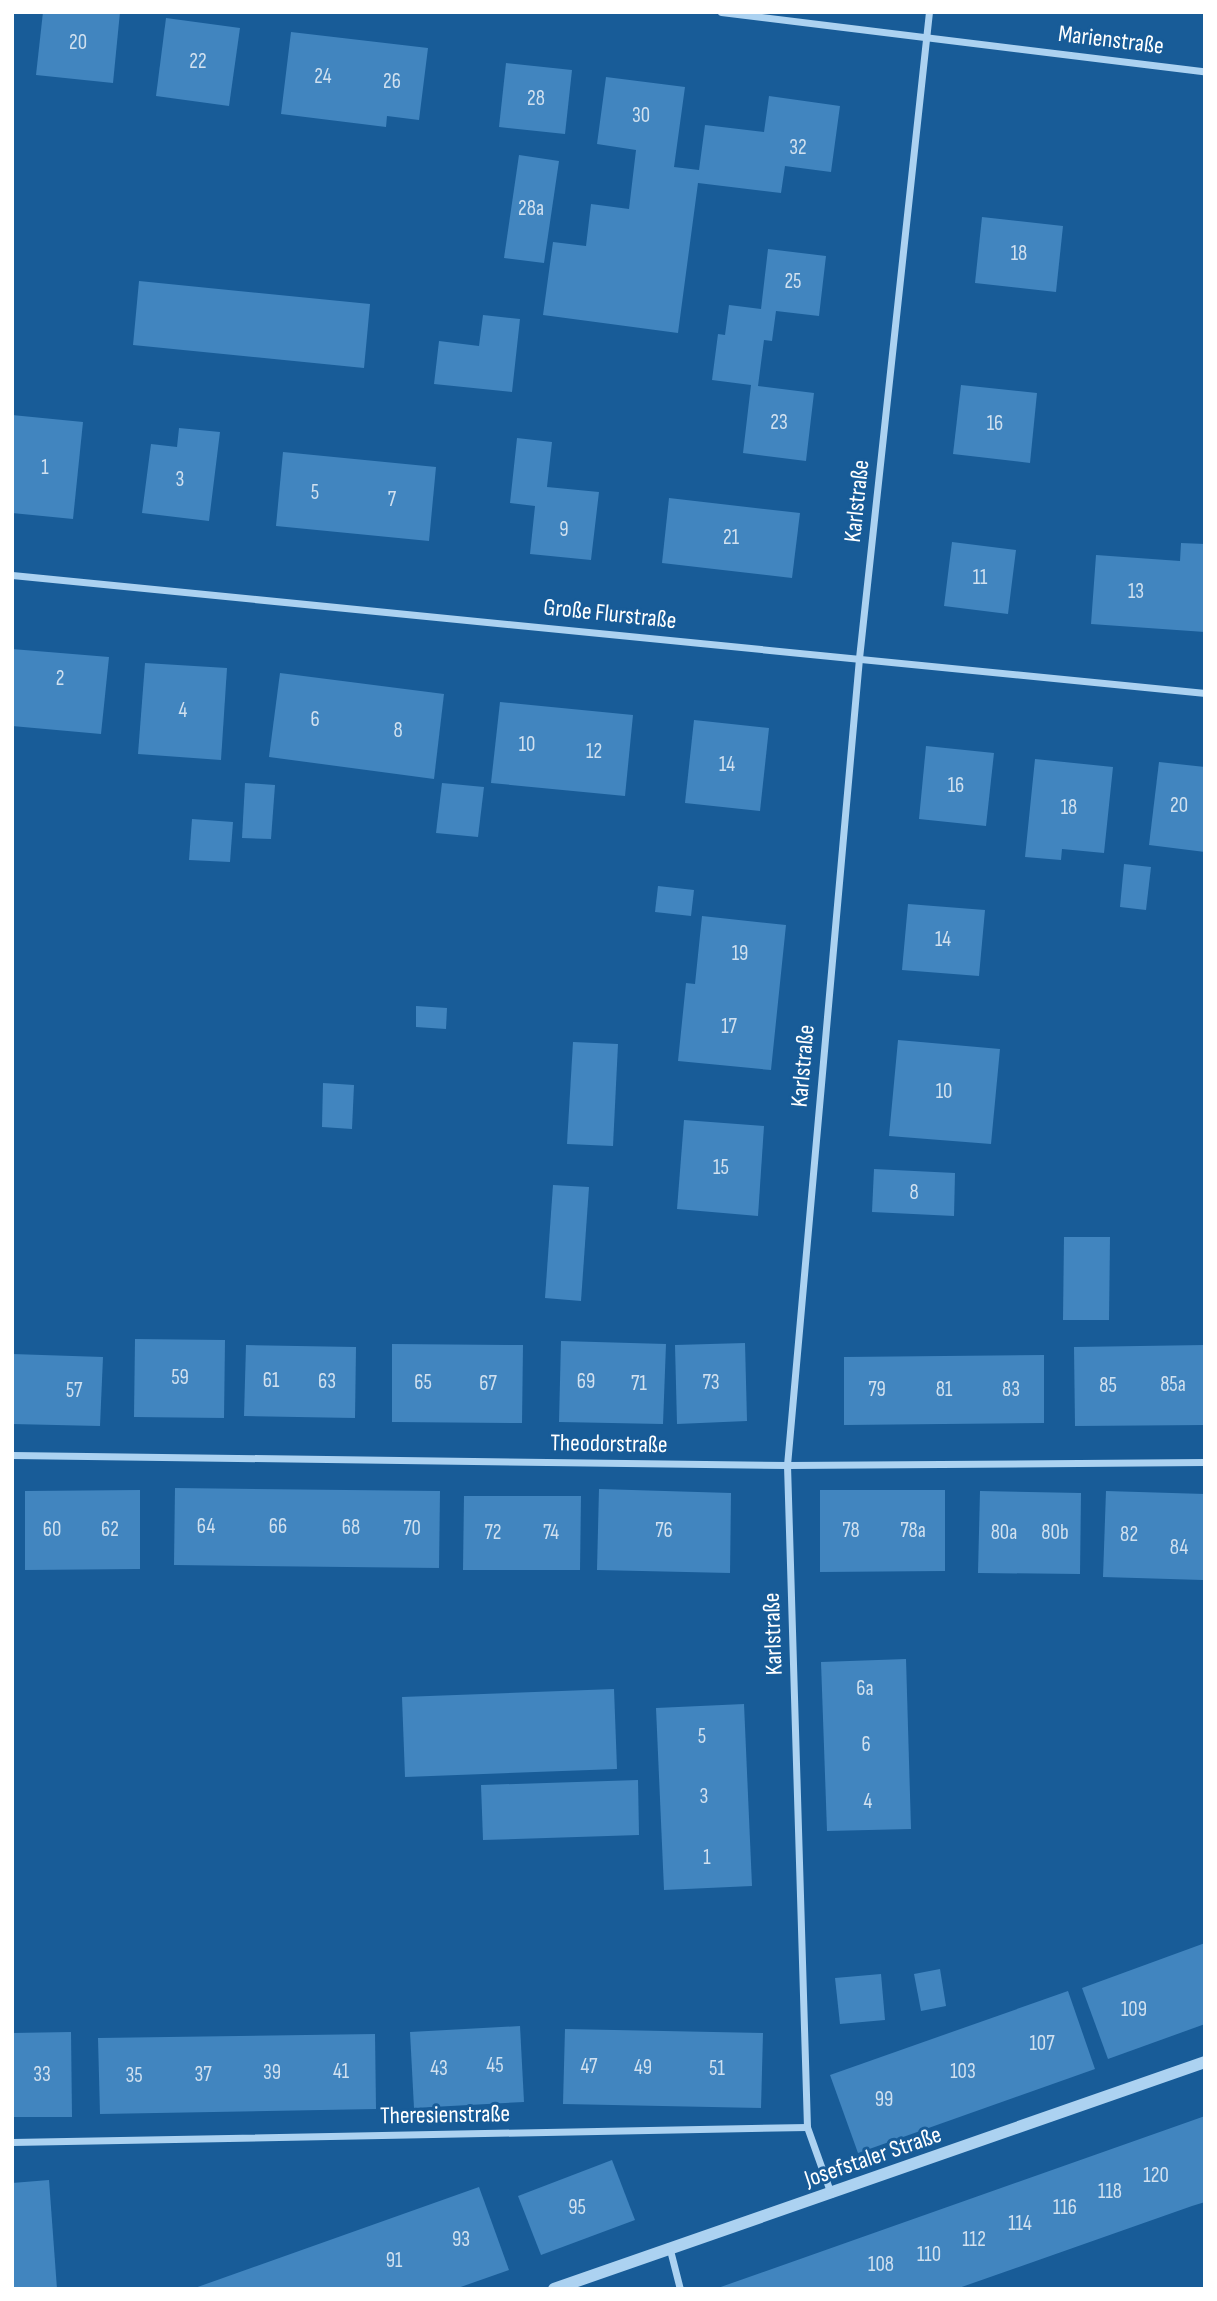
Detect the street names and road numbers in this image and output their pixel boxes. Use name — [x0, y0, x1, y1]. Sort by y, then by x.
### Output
street label: Marienstraße — [1057, 19, 1165, 61]
street label: Karlstraße — [838, 458, 876, 544]
street label: Große Flurstraße — [542, 593, 678, 635]
street label: Karlstraße — [785, 1024, 821, 1108]
street label: Theodorstraße — [550, 1429, 668, 1459]
street label: Karlstraße — [757, 1592, 789, 1676]
street label: Theresienstraße — [380, 2099, 510, 2131]
street label: Josefstaler Straße — [801, 2120, 945, 2194]

